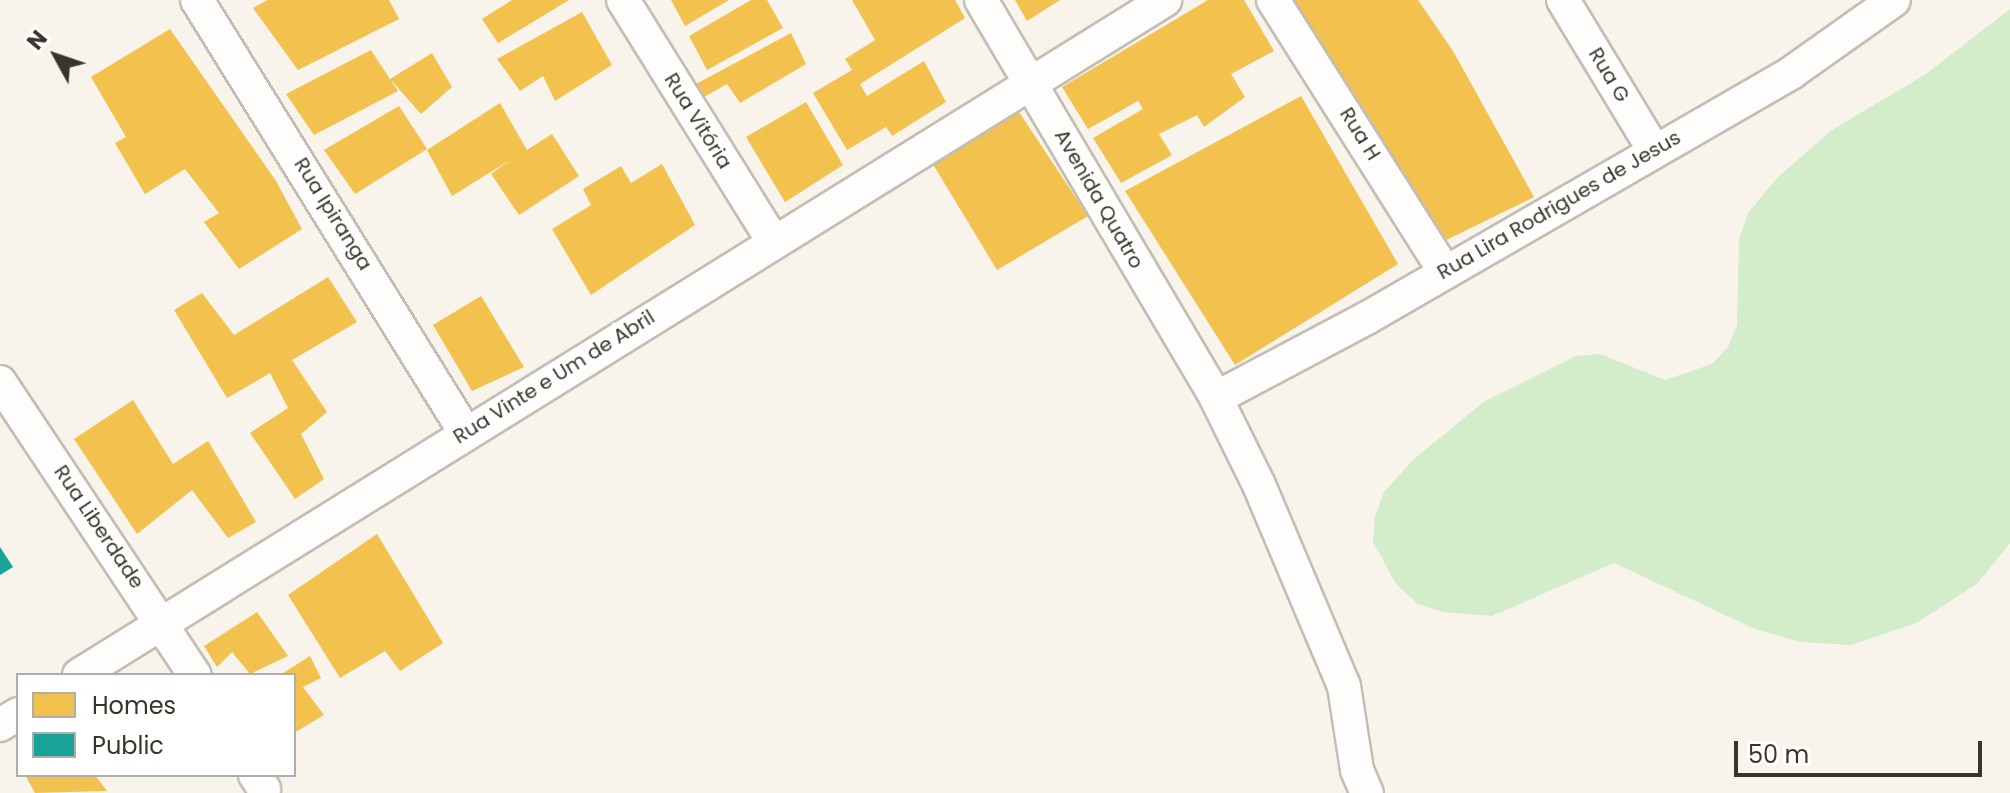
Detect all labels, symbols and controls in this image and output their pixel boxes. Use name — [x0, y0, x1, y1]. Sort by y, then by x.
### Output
north arrow — [16, 16, 96, 96]
text: N — [20, 24, 54, 57]
street label: Rua G — [1583, 43, 1635, 107]
street label: Rua Vitória — [659, 69, 737, 173]
street label: Rua H — [1335, 103, 1385, 165]
street label: Avenida Quatro — [1049, 125, 1149, 273]
street label: Rua Lira Rodrigues de Jesus — [1433, 125, 1685, 285]
street label: Rua Ipiranga — [289, 153, 377, 275]
street label: Rua Vinte e Um de Abril — [449, 305, 659, 449]
street label: Rua Liberdade — [49, 461, 149, 593]
legend — [16, 673, 296, 777]
text: Homes — [92, 689, 176, 722]
scale bar — [1738, 725, 1986, 775]
text: Public — [92, 729, 164, 762]
text: 50 m — [1748, 738, 1809, 771]

